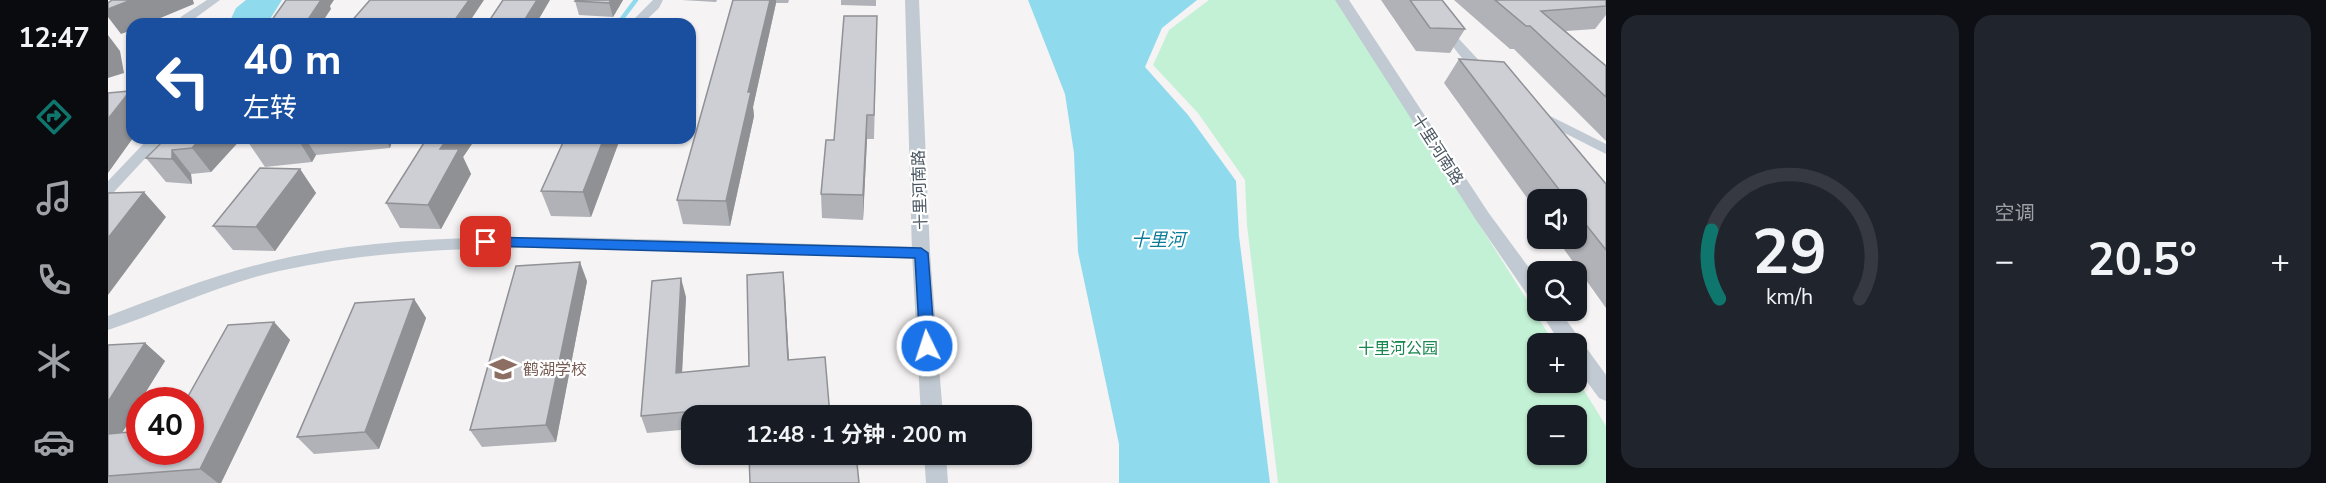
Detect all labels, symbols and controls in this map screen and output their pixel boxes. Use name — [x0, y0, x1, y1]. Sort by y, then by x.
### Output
text: 12:47 — [18, 20, 90, 57]
text: 40 m — [243, 32, 342, 89]
icon: left — [144, 42, 222, 120]
text: 左转 — [243, 90, 297, 127]
icon: directions — [33, 96, 75, 138]
street label: 十里河南路 — [1406, 110, 1468, 189]
street label: 十里河南路 — [908, 150, 932, 230]
icon: music — [33, 177, 75, 219]
map controls — [1527, 189, 1587, 465]
button: sound — [1527, 189, 1587, 249]
text: 空调 — [1995, 200, 2035, 227]
text: 29 — [1752, 210, 1827, 295]
pin — [460, 216, 511, 267]
icon: arrive — [469, 225, 502, 258]
water label: 十里河 — [1131, 228, 1188, 252]
text: 20.5° — [2088, 230, 2197, 291]
text: − — [1995, 239, 2014, 284]
text: + — [2270, 239, 2290, 284]
icon: phone — [33, 259, 75, 301]
button: search — [1527, 261, 1587, 321]
text: km/h — [1766, 282, 1813, 312]
position arrow — [895, 314, 959, 378]
button: + — [1527, 333, 1587, 393]
park label: 十里河公园 — [1358, 338, 1438, 360]
icon: climate — [33, 340, 75, 382]
school or university icon: 鹤湖学校 — [488, 354, 518, 384]
place label: 鹤湖学校 — [523, 359, 587, 381]
speed limit sign: 40 — [126, 387, 204, 465]
button: − — [1527, 405, 1587, 465]
text: 12:48 · 1 分钟 · 200 m — [746, 420, 967, 450]
icon: car — [33, 421, 75, 463]

